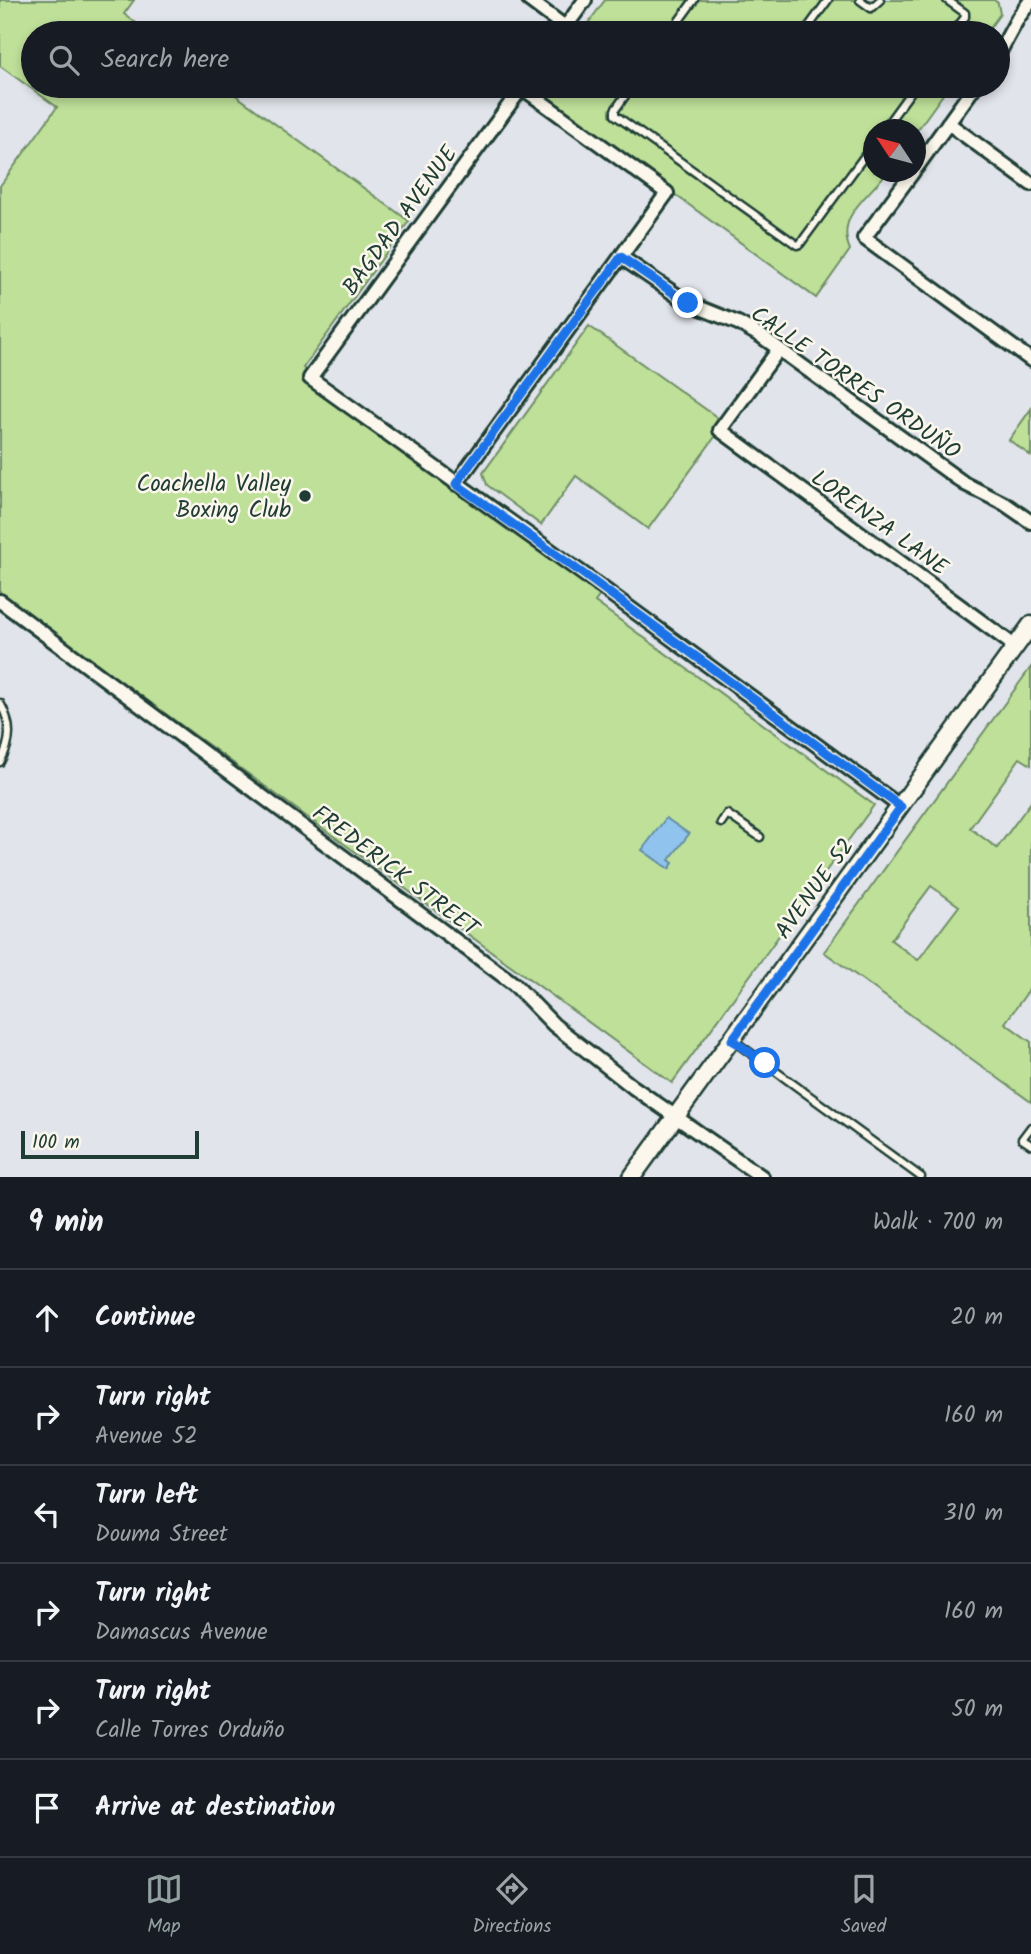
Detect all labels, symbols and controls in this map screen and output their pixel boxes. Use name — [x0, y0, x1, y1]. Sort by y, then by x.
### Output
search box — [21, 21, 1010, 98]
text: Search here — [101, 39, 229, 81]
icon: search — [45, 41, 83, 79]
north arrow — [863, 119, 926, 182]
street label: BAGDAD AVENUE — [334, 138, 468, 304]
route end — [672, 287, 703, 318]
street label: CALLE TORRES ORDUÑO — [742, 297, 967, 470]
street label: LORENZA LANE — [803, 461, 955, 586]
place label: Coachella Valley Boxing Club — [136, 467, 291, 529]
marker: Coachella Valley Boxing Club — [297, 488, 313, 504]
street label: FREDERICK STREET — [303, 797, 487, 948]
street label: AVENUE 52 — [767, 831, 865, 947]
route start — [749, 1047, 780, 1078]
scale bar — [21, 1128, 200, 1160]
text: 100 m — [32, 1128, 80, 1158]
text: 9 min — [28, 1199, 104, 1247]
text: Walk · 700 m — [873, 1205, 1003, 1241]
text: Continue — [95, 1297, 196, 1339]
icon: ahead — [28, 1299, 66, 1337]
text: 20 m — [951, 1300, 1003, 1336]
text: Turn right — [95, 1377, 211, 1419]
icon: right — [28, 1397, 66, 1435]
text: 160 m — [944, 1398, 1003, 1434]
text: Avenue 52 — [95, 1419, 198, 1455]
text: Turn left — [95, 1475, 198, 1517]
icon: left — [28, 1495, 66, 1533]
text: 310 m — [944, 1496, 1003, 1532]
text: Douma Street — [95, 1517, 228, 1553]
text: Turn right — [95, 1573, 211, 1615]
icon: right — [28, 1593, 66, 1631]
text: 160 m — [944, 1594, 1003, 1630]
text: Damascus Avenue — [95, 1615, 268, 1651]
text: Turn right — [95, 1671, 211, 1713]
icon: right — [28, 1691, 66, 1729]
text: 50 m — [952, 1692, 1003, 1728]
text: Calle Torres Orduño — [95, 1713, 285, 1749]
text: Arrive at destination — [95, 1787, 335, 1829]
icon: arrive — [28, 1789, 66, 1827]
tab: Map — [145, 1870, 183, 1942]
tab: Directions — [473, 1870, 551, 1942]
tab: Saved — [841, 1870, 886, 1942]

